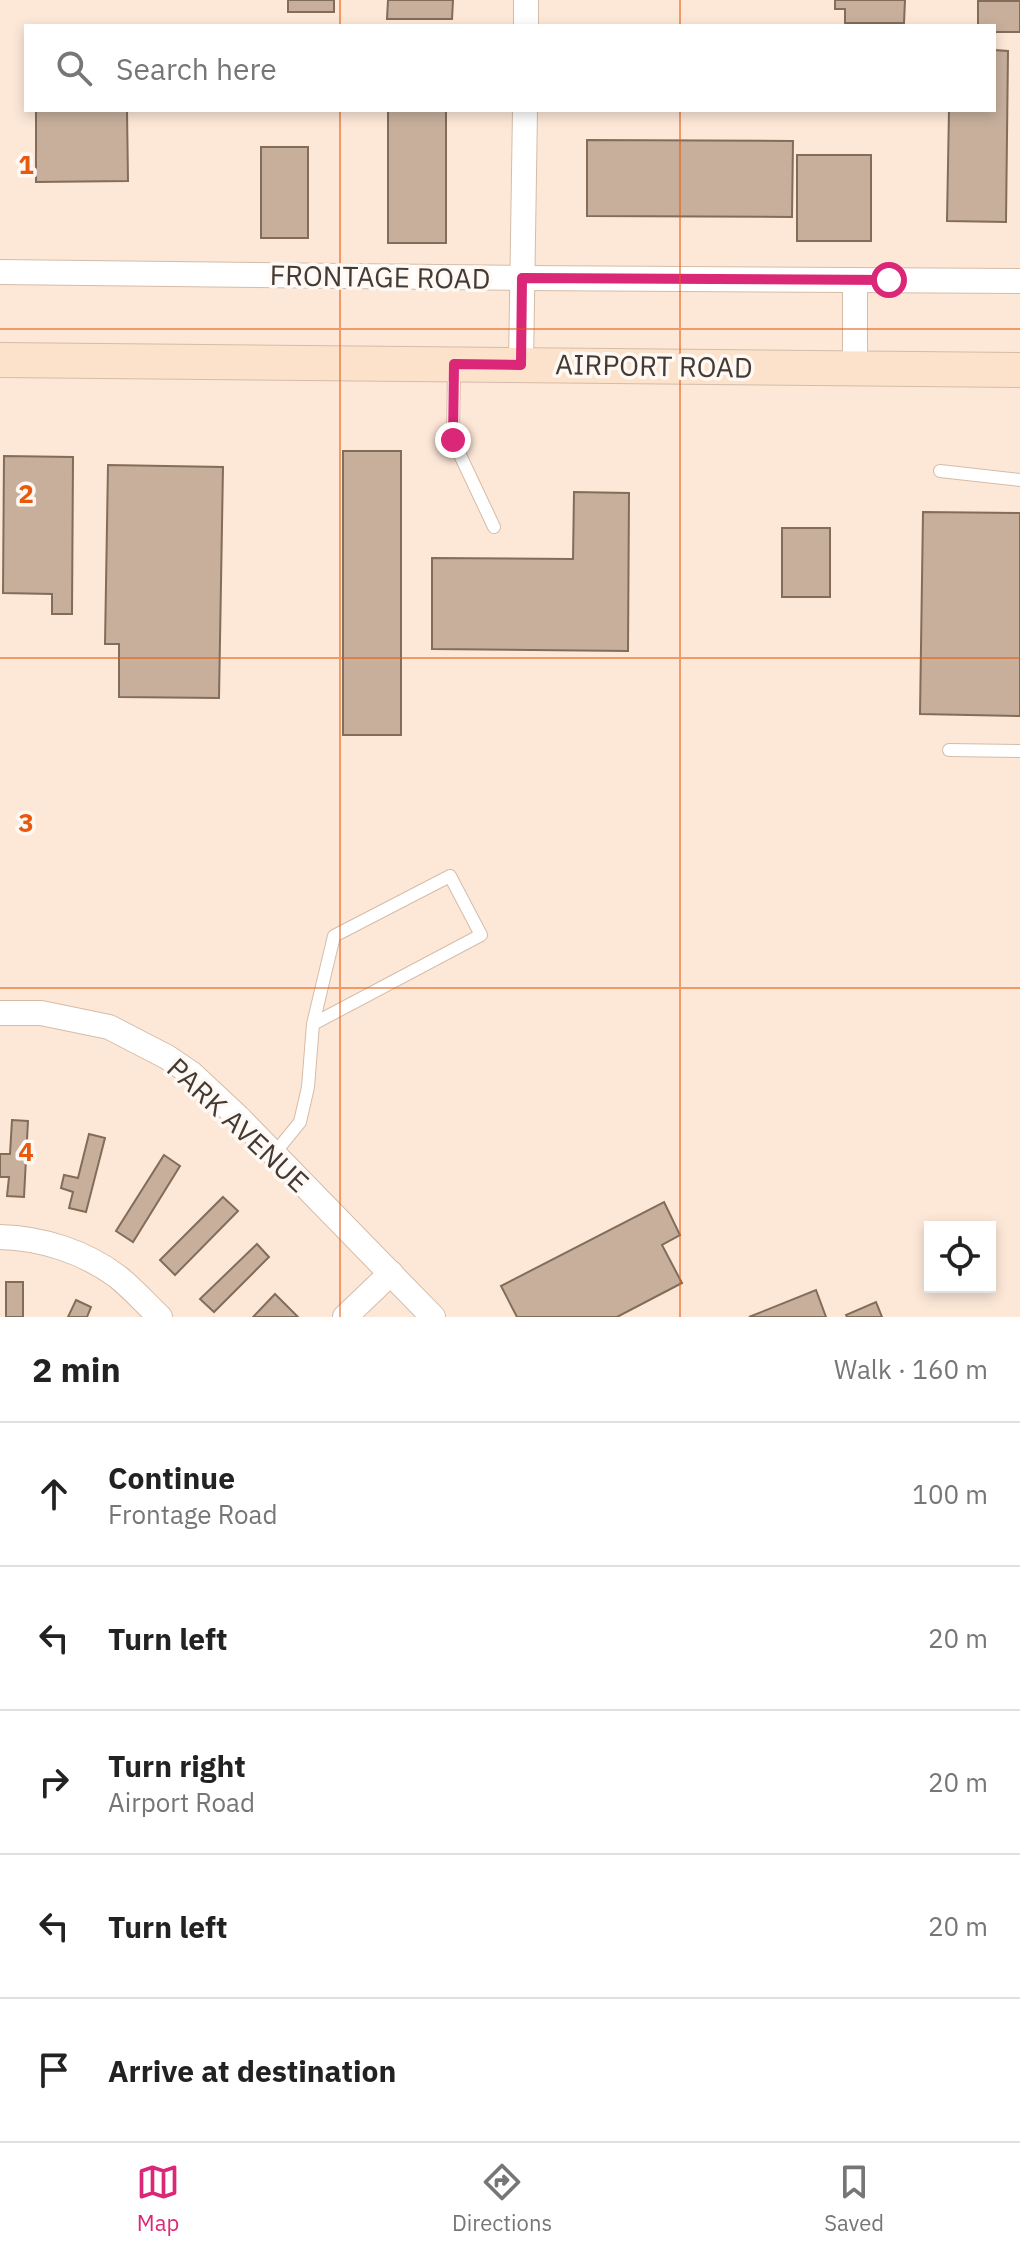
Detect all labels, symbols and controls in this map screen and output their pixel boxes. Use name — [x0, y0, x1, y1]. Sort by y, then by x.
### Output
search box — [24, 24, 996, 112]
icon: search — [52, 46, 96, 90]
text: Search here — [116, 49, 277, 88]
text: 1 — [18, 147, 34, 181]
street label: FRONTAGE ROAD — [269, 256, 491, 297]
route start — [871, 262, 907, 298]
street label: AIRPORT ROAD — [555, 345, 753, 386]
route end — [435, 422, 471, 458]
text: 2 — [18, 476, 34, 510]
text: 3 — [18, 805, 34, 839]
street label: PARK AVENUE — [159, 1049, 317, 1200]
text: 4 — [18, 1134, 34, 1168]
map controls — [924, 1221, 996, 1293]
button: locate — [924, 1221, 996, 1293]
text: 2 min — [32, 1347, 121, 1391]
text: Walk · 160 m — [834, 1352, 988, 1386]
text: Continue — [108, 1458, 235, 1497]
icon: ahead — [32, 1472, 76, 1516]
text: 100 m — [912, 1477, 988, 1511]
text: Frontage Road — [108, 1497, 278, 1531]
icon: left — [32, 1616, 76, 1660]
text: Turn left — [108, 1619, 227, 1658]
text: 20 m — [928, 1621, 988, 1655]
text: Turn right — [108, 1746, 246, 1785]
icon: right — [32, 1760, 76, 1804]
text: 20 m — [928, 1765, 988, 1799]
text: Airport Road — [108, 1785, 255, 1819]
icon: left — [32, 1904, 76, 1948]
text: Turn left — [108, 1907, 227, 1946]
text: 20 m — [928, 1909, 988, 1943]
icon: arrive — [32, 2048, 76, 2092]
text: Arrive at destination — [108, 2051, 396, 2090]
tab: Map — [136, 2160, 180, 2237]
tab: Directions — [452, 2160, 552, 2237]
tab: Saved — [824, 2160, 884, 2237]

